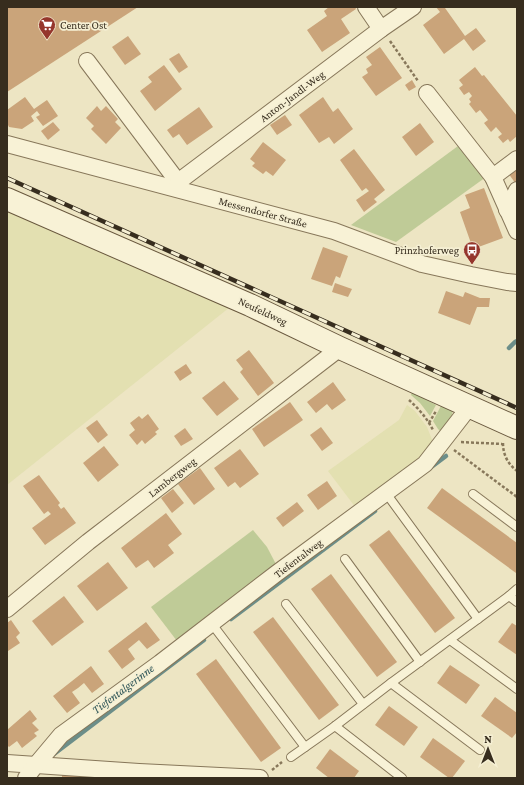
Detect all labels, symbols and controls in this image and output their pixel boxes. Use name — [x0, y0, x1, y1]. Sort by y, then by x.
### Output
supermarket icon: Center Ost — [37, 15, 57, 40]
place label: Center Ost — [60, 19, 107, 31]
street label: Anton-Jandl-Weg — [257, 67, 328, 125]
street label: Messendorfer Straße — [217, 194, 309, 230]
bus stop icon: Prinzhoferweg — [462, 240, 482, 265]
place label: Prinzhoferweg — [395, 244, 460, 257]
street label: Neufeldweg — [236, 294, 290, 329]
street label: Lambergweg — [146, 454, 199, 500]
street label: Tiefentalweg — [271, 536, 326, 581]
water label: Tiefentalgerinne — [89, 661, 157, 717]
north arrow — [468, 729, 508, 769]
text: N — [484, 733, 492, 745]

